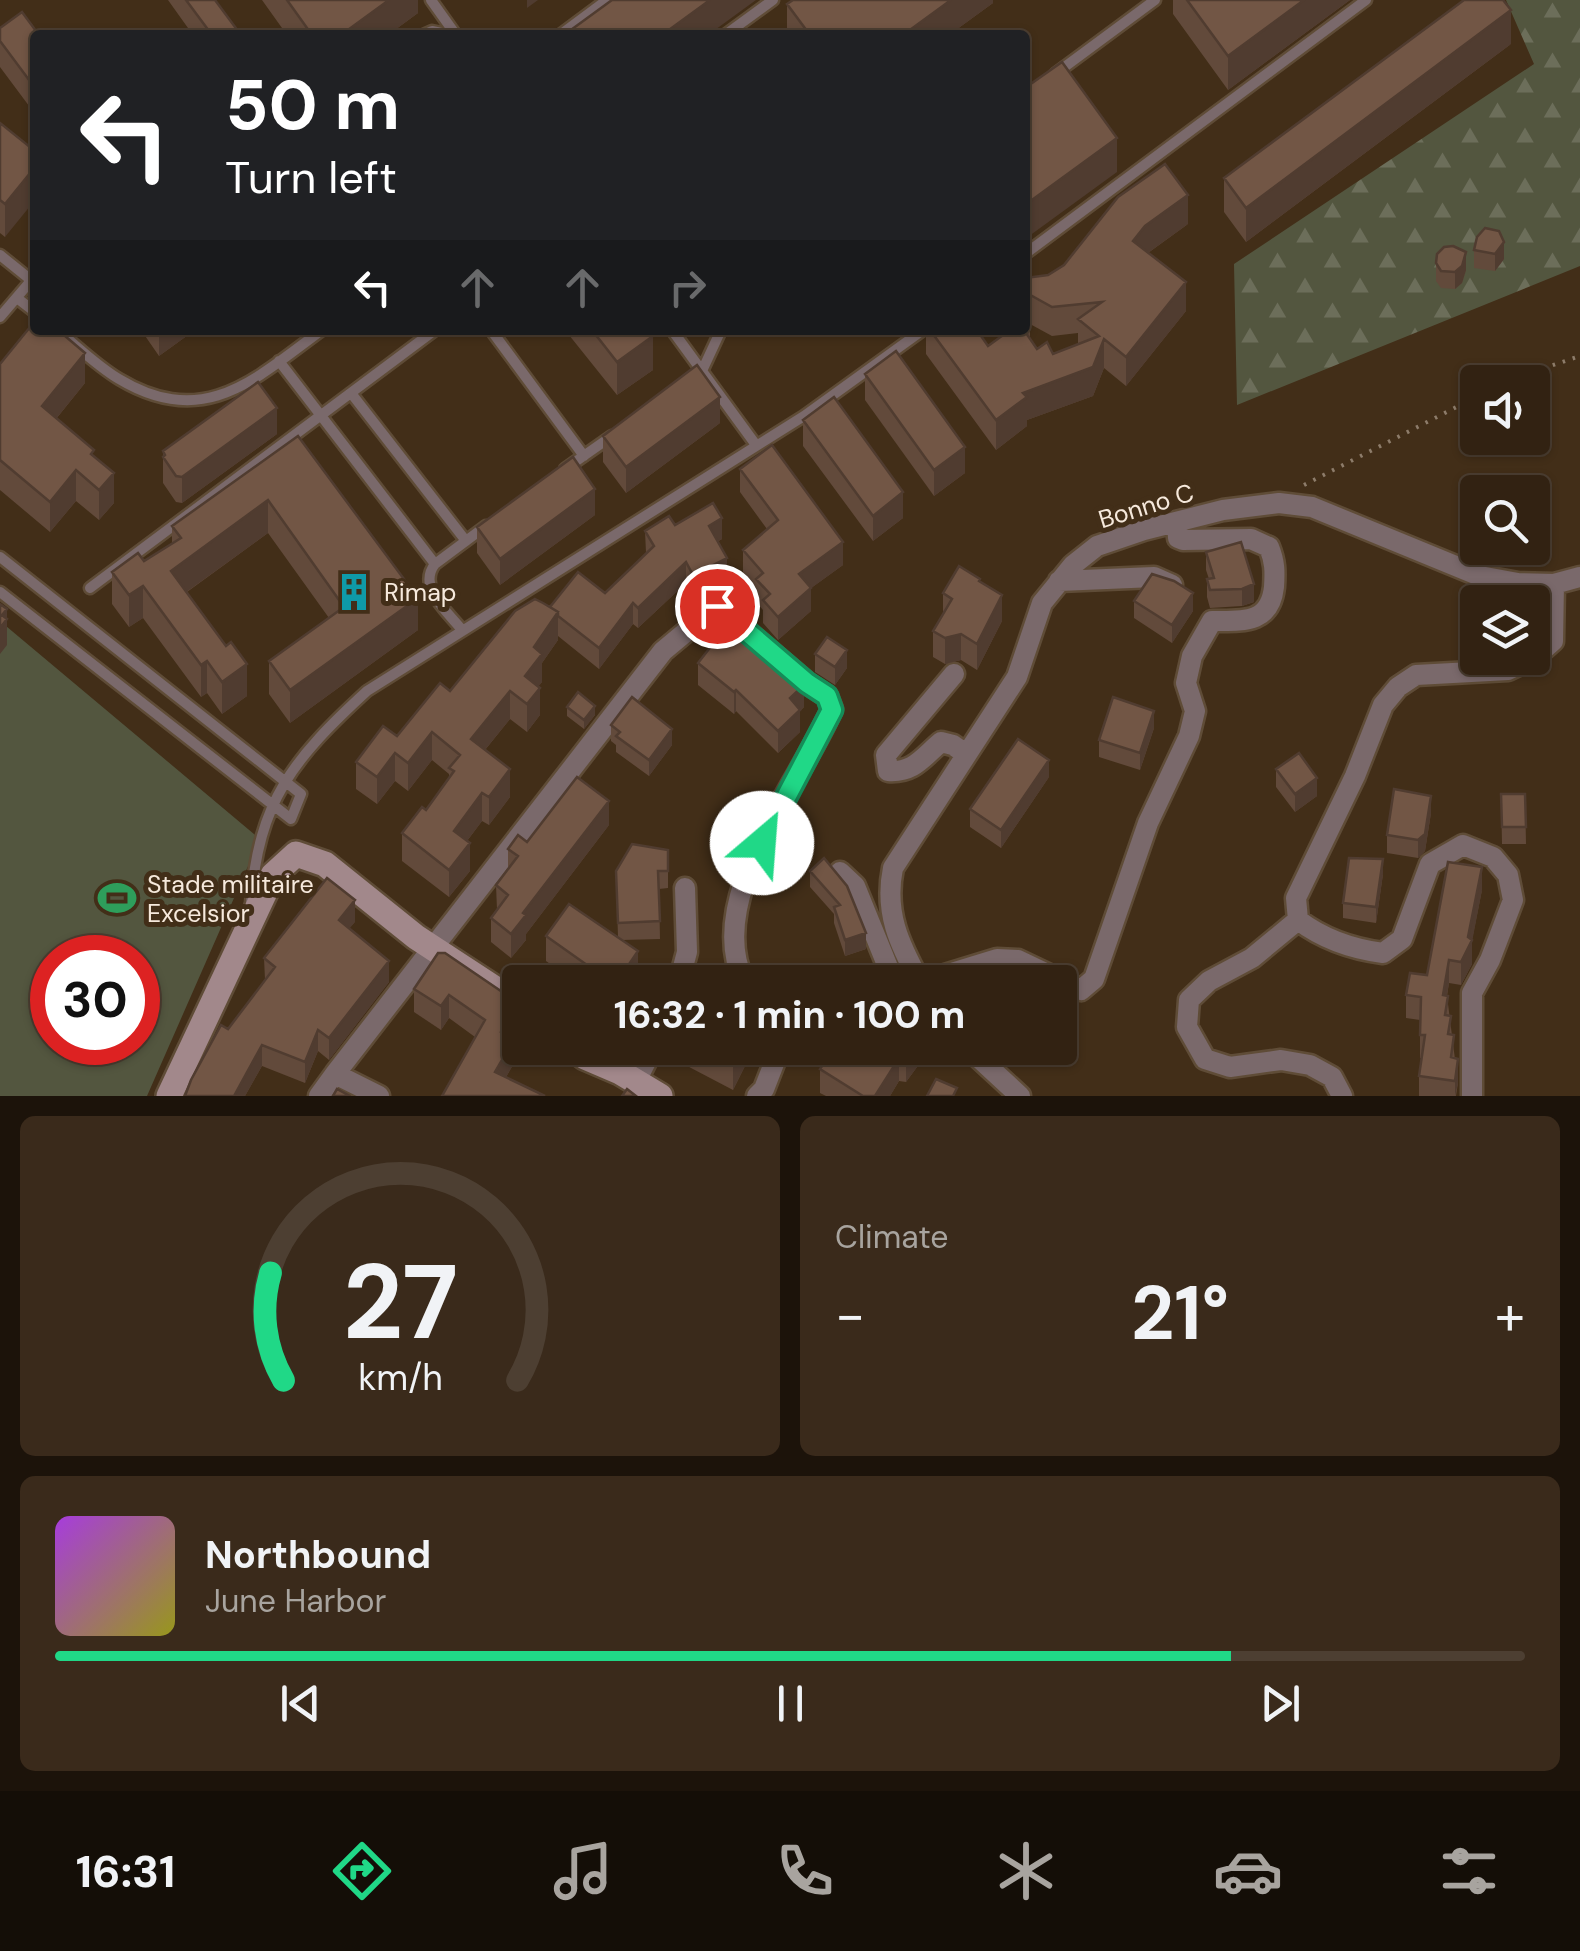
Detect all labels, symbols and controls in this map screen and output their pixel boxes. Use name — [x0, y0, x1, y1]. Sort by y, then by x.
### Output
text: 50 m — [225, 60, 400, 151]
icon: left — [60, 70, 190, 200]
text: Turn left — [225, 148, 397, 207]
icon: left — [345, 260, 400, 315]
icon: ahead — [450, 260, 505, 315]
icon: ahead — [555, 260, 610, 315]
icon: right — [660, 260, 715, 315]
map controls — [1460, 365, 1550, 675]
button: sound — [1460, 365, 1550, 455]
button: search — [1460, 475, 1550, 565]
street label: Bonno C — [1094, 476, 1198, 536]
pin — [675, 564, 760, 649]
building icon: Rimap — [333, 571, 375, 613]
place label: Rimap — [384, 576, 456, 609]
icon: arrive — [690, 579, 745, 634]
button: layers — [1460, 585, 1550, 675]
position arrow — [710, 791, 814, 895]
place label: Stade militaire Excelsior — [147, 868, 314, 930]
sports icon: Stade militaire Excelsior — [96, 877, 138, 919]
speed limit sign: 30 — [30, 935, 160, 1065]
text: 16:32 · 1 min · 100 m — [614, 990, 965, 1040]
text: Climate — [835, 1216, 949, 1258]
text: 27 — [342, 1235, 458, 1370]
text: 21° — [1131, 1265, 1229, 1362]
text: − — [835, 1279, 865, 1351]
text: + — [1495, 1279, 1525, 1351]
text: km/h — [358, 1355, 442, 1401]
text: Northbound — [205, 1530, 431, 1580]
text: June Harbor — [205, 1580, 386, 1622]
icon: previous — [273, 1676, 328, 1731]
icon: pause — [763, 1676, 818, 1731]
icon: next — [1253, 1676, 1308, 1731]
icon: directions — [327, 1836, 397, 1906]
icon: music — [548, 1836, 618, 1906]
icon: phone — [770, 1836, 840, 1906]
icon: climate — [991, 1836, 1061, 1906]
icon: car — [1213, 1836, 1283, 1906]
icon: filters — [1434, 1836, 1504, 1906]
text: 16:31 — [76, 1842, 175, 1901]

